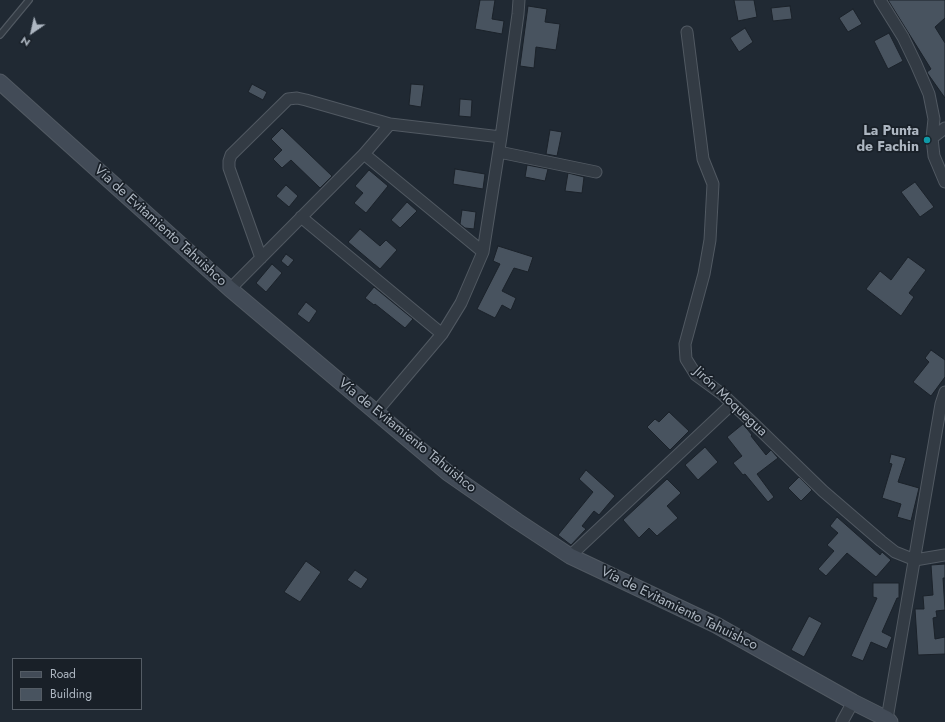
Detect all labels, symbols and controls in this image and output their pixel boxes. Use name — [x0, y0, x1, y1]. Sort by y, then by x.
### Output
north arrow — [12, 12, 52, 52]
text: N — [17, 33, 33, 51]
place label: La Punta de Fachin — [856, 124, 919, 156]
marker: La Punta de Fachin — [922, 135, 932, 145]
street label: Vía de Evitamiento Tahuishco — [90, 162, 230, 290]
street label: Jirón Moquegua — [690, 364, 770, 440]
street label: Vía de Evitamiento Tahuishco — [335, 375, 479, 497]
street label: Vía de Evitamiento Tahuishco — [598, 564, 760, 654]
legend — [12, 658, 142, 710]
text: Road — [50, 665, 76, 683]
text: Building — [50, 685, 92, 703]

